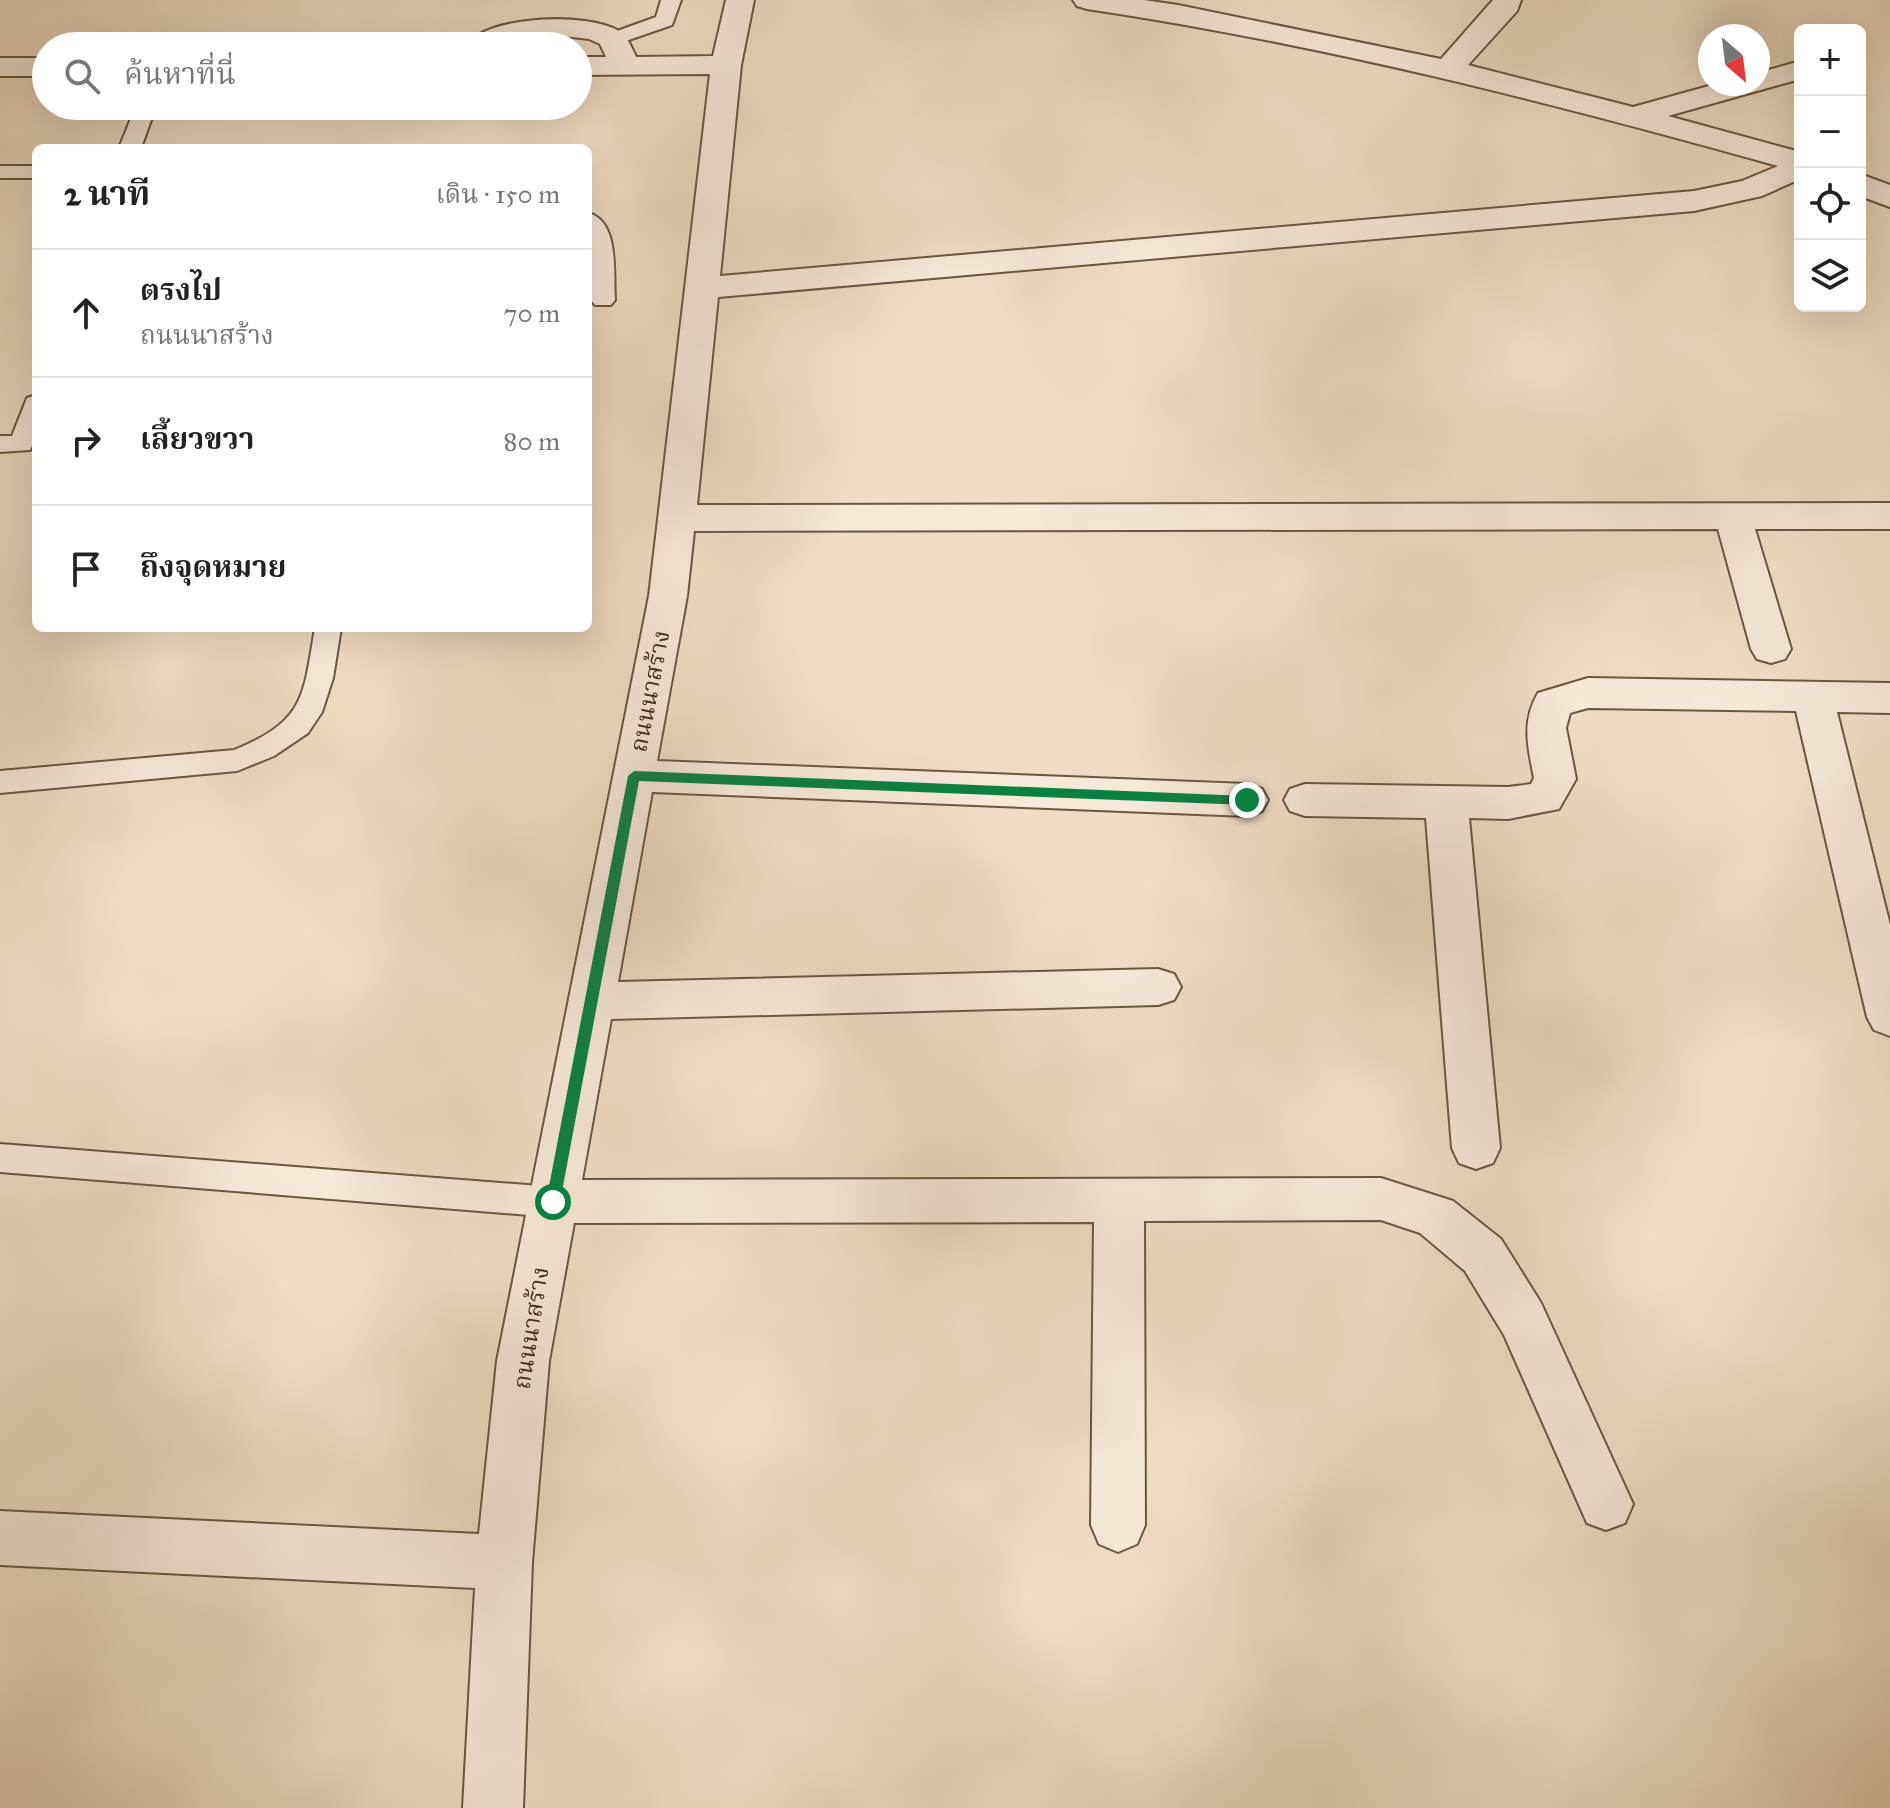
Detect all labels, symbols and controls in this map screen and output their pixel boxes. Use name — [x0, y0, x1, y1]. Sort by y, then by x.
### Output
north arrow — [1698, 24, 1770, 96]
map controls — [1794, 24, 1866, 312]
button: + — [1794, 24, 1866, 96]
search box — [32, 32, 592, 120]
icon: search — [60, 54, 104, 98]
text: ค้นหาที่นี่ — [124, 56, 236, 92]
button: − — [1794, 96, 1866, 168]
button: locate — [1794, 168, 1866, 240]
text: 2 นาที — [64, 173, 150, 214]
text: เดิน · 150 m — [436, 178, 560, 210]
button: layers — [1794, 240, 1866, 312]
text: ตรงไป — [140, 272, 222, 308]
icon: ahead — [64, 291, 108, 335]
text: 70 m — [504, 297, 560, 329]
text: ถนนนาสร้าง — [140, 319, 274, 351]
icon: right — [64, 419, 108, 463]
text: เลี้ยวขวา — [140, 421, 254, 457]
text: 80 m — [504, 425, 560, 457]
icon: arrive — [64, 547, 108, 591]
text: ถึงจุดหมาย — [140, 549, 286, 585]
street label: ถนนนาสร้าง — [623, 628, 677, 754]
route end — [1229, 782, 1265, 818]
route start — [535, 1184, 571, 1220]
street label: ถนนนาสร้าง — [507, 1265, 555, 1391]

